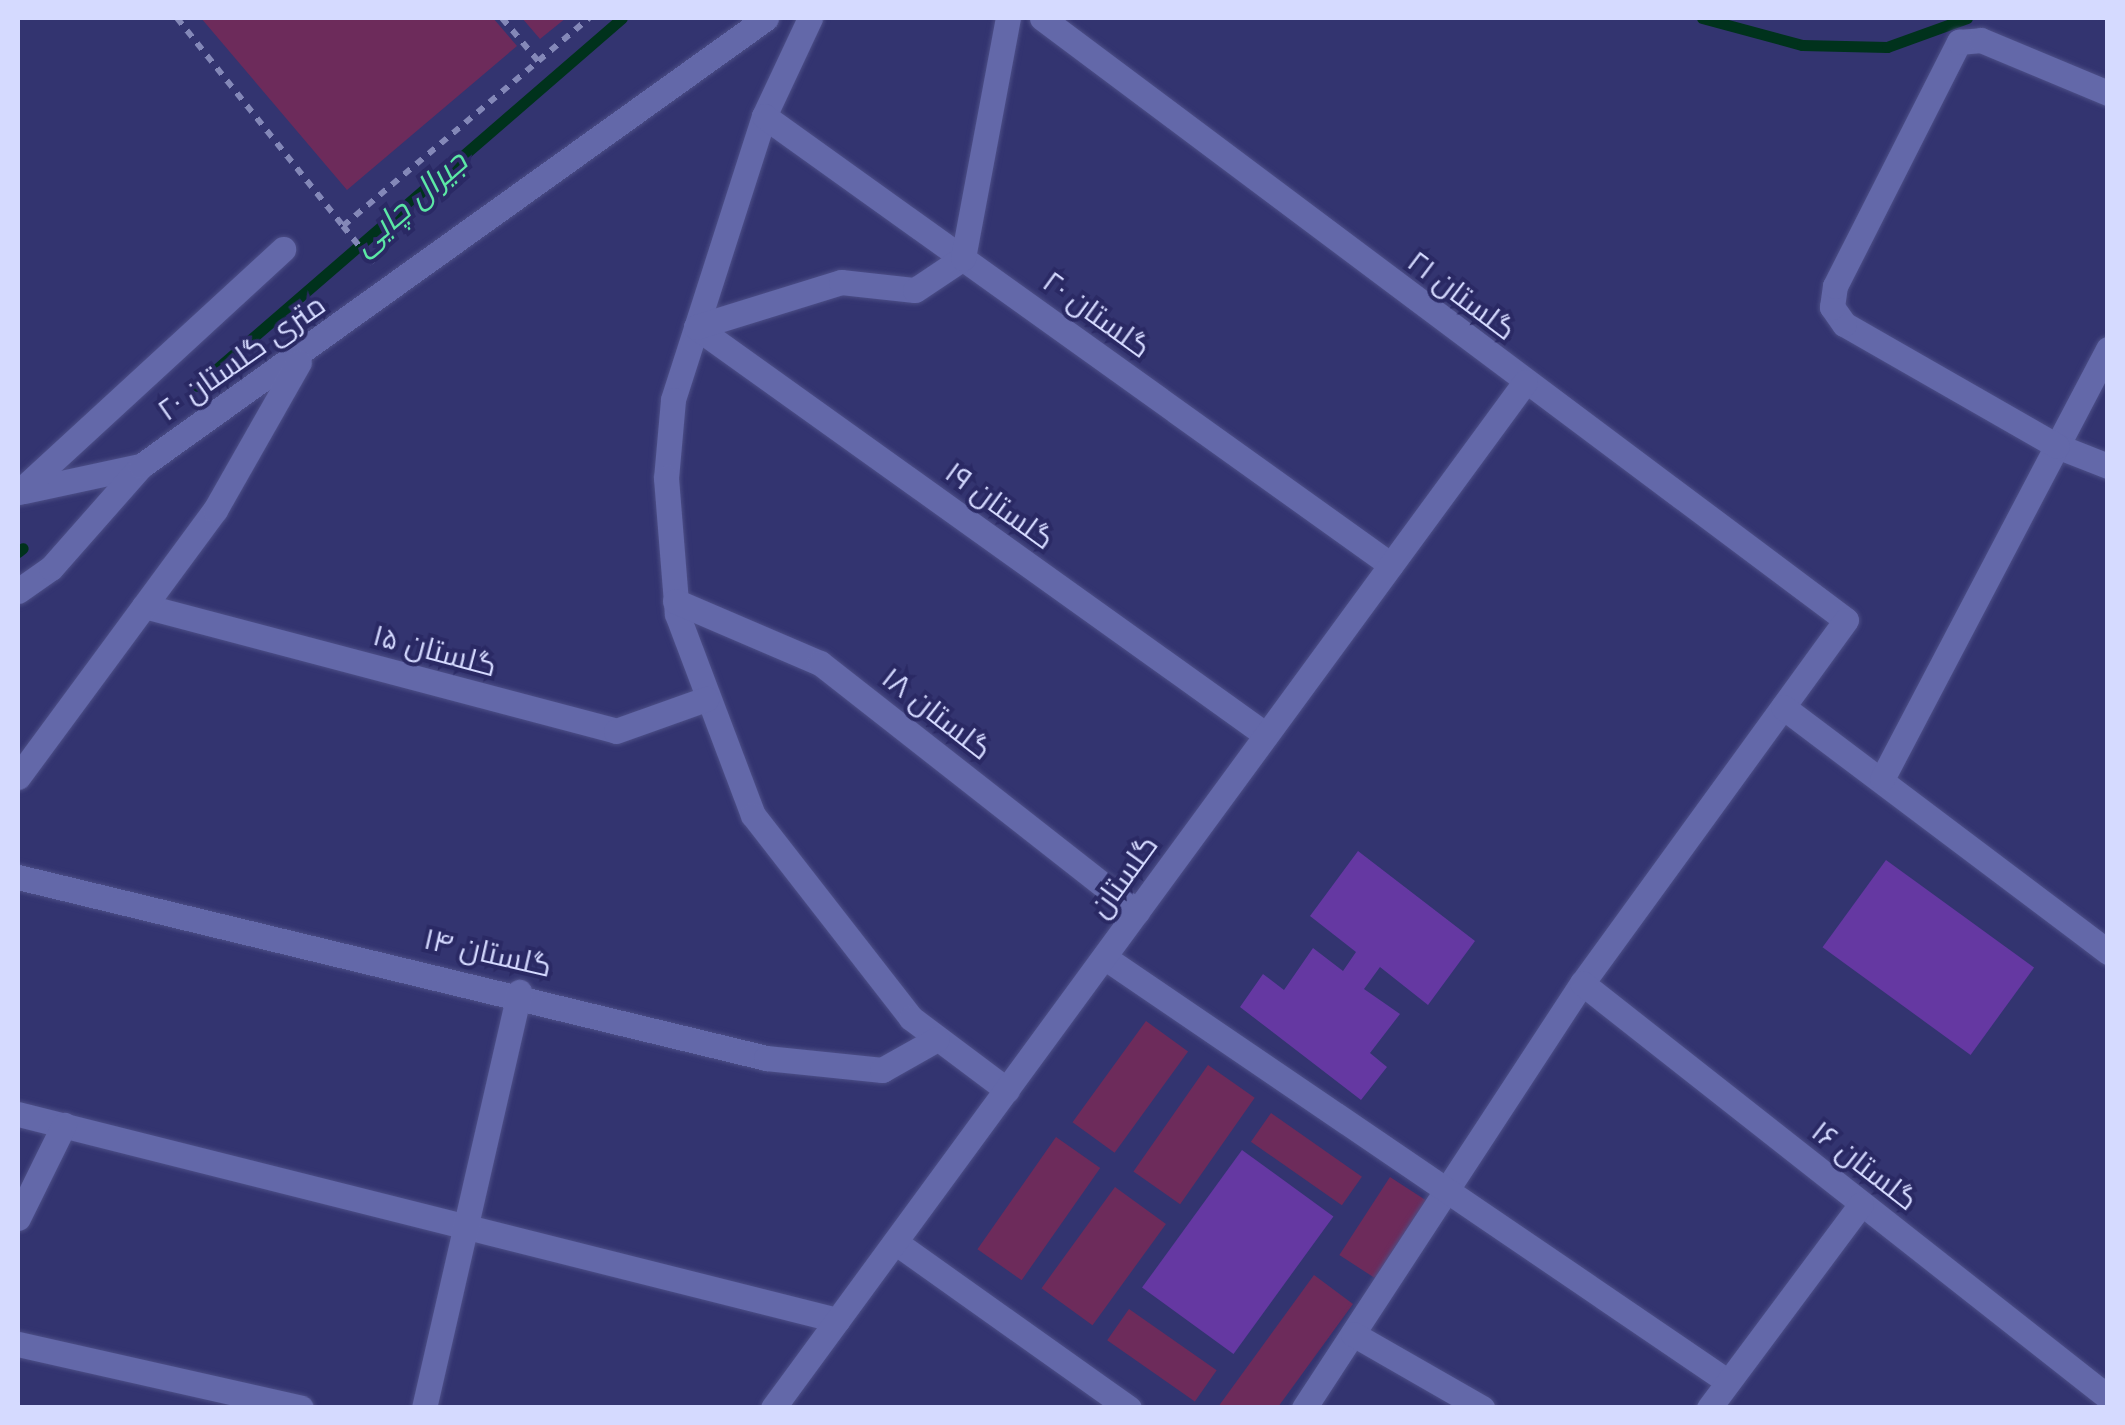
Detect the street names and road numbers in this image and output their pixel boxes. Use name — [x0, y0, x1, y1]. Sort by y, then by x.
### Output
street label: گلستان ۲۱ — [1401, 243, 1523, 347]
street label: گلستان ۲۰ — [1036, 263, 1158, 365]
street label: ۲۰ متری گلستان — [150, 286, 332, 428]
street label: گلستان ۱۹ — [939, 453, 1061, 557]
street label: گلستان ۱۵ — [369, 616, 501, 684]
street label: گلستان ۱۸ — [875, 659, 999, 767]
street label: گلستان — [1081, 828, 1165, 924]
street label: گلستان ۱۴ — [421, 920, 555, 984]
street label: گلستان ۱۶ — [1805, 1112, 1925, 1218]

